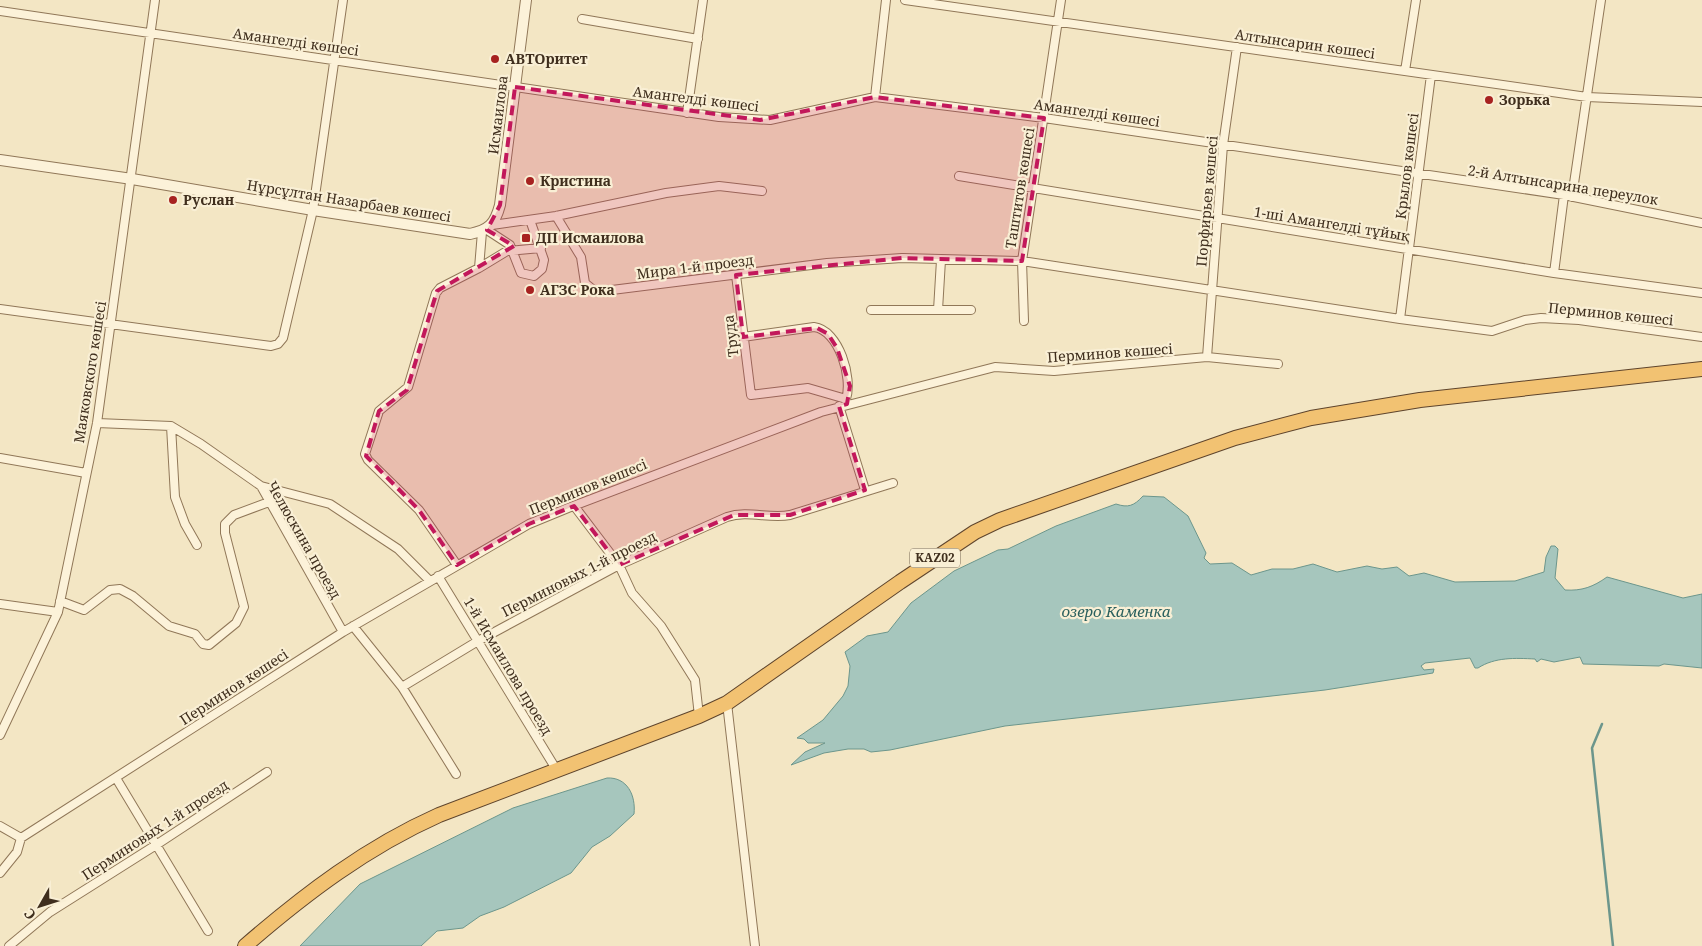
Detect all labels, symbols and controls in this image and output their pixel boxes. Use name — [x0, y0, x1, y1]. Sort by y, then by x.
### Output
street label: Амангелді көшесі — [232, 23, 361, 60]
street label: Алтынсарин көшесі — [1234, 24, 1377, 63]
place label: АВТОритет — [505, 49, 588, 68]
marker: АВТОритет — [489, 53, 501, 65]
street label: Исмаилова — [483, 74, 512, 156]
street label: Амангелді көшесі — [632, 81, 761, 116]
place label: Зорька — [1499, 90, 1550, 109]
street label: Амангелді көшесі — [1033, 94, 1162, 131]
marker: Зорька — [1483, 94, 1495, 106]
street label: Крылов көшесі — [1391, 111, 1422, 220]
street label: Таштитов көшесі — [1001, 126, 1038, 250]
street label: Порфирьев көшесі — [1191, 134, 1222, 267]
street label: 2-й Алтынсарина переулок — [1467, 160, 1660, 209]
place label: Кристина — [540, 171, 611, 190]
street label: Нұрсұлтан Назарбаев көшесі — [246, 175, 453, 226]
marker: Кристина — [524, 175, 536, 187]
place label: Руслан — [183, 190, 235, 209]
marker: Руслан — [167, 194, 179, 206]
street label: 1-ші Амангелді тұйық — [1253, 202, 1412, 245]
place label: ДП Исмаилова — [536, 228, 644, 247]
marker: ДП Исмаилова — [520, 232, 532, 244]
street label: Мира 1-й проезд — [635, 250, 755, 283]
place label: АГЗС Рока — [540, 280, 615, 299]
marker: АГЗС Рока — [524, 284, 536, 296]
street label: Перминов көшесі — [1547, 297, 1675, 330]
street label: Маяковского көшесі — [69, 299, 110, 444]
street label: Труда — [718, 314, 743, 358]
street label: Перминов көшесі — [1046, 339, 1174, 366]
street label: Перминов көшесі — [526, 454, 650, 519]
street label: Челюскина проезд — [263, 477, 346, 602]
street label: Перминовых 1-й проезд — [498, 526, 660, 621]
road number: KAZ02 — [910, 548, 960, 568]
street label: 1-й Исмаилова проезд — [460, 593, 557, 738]
water label: озеро Каменка — [1062, 601, 1171, 621]
street label: Перминов көшесі — [176, 644, 292, 729]
street label: Перминовых 1-й проезд — [78, 775, 232, 884]
north arrow — [15, 881, 65, 931]
text: С — [19, 905, 40, 924]

